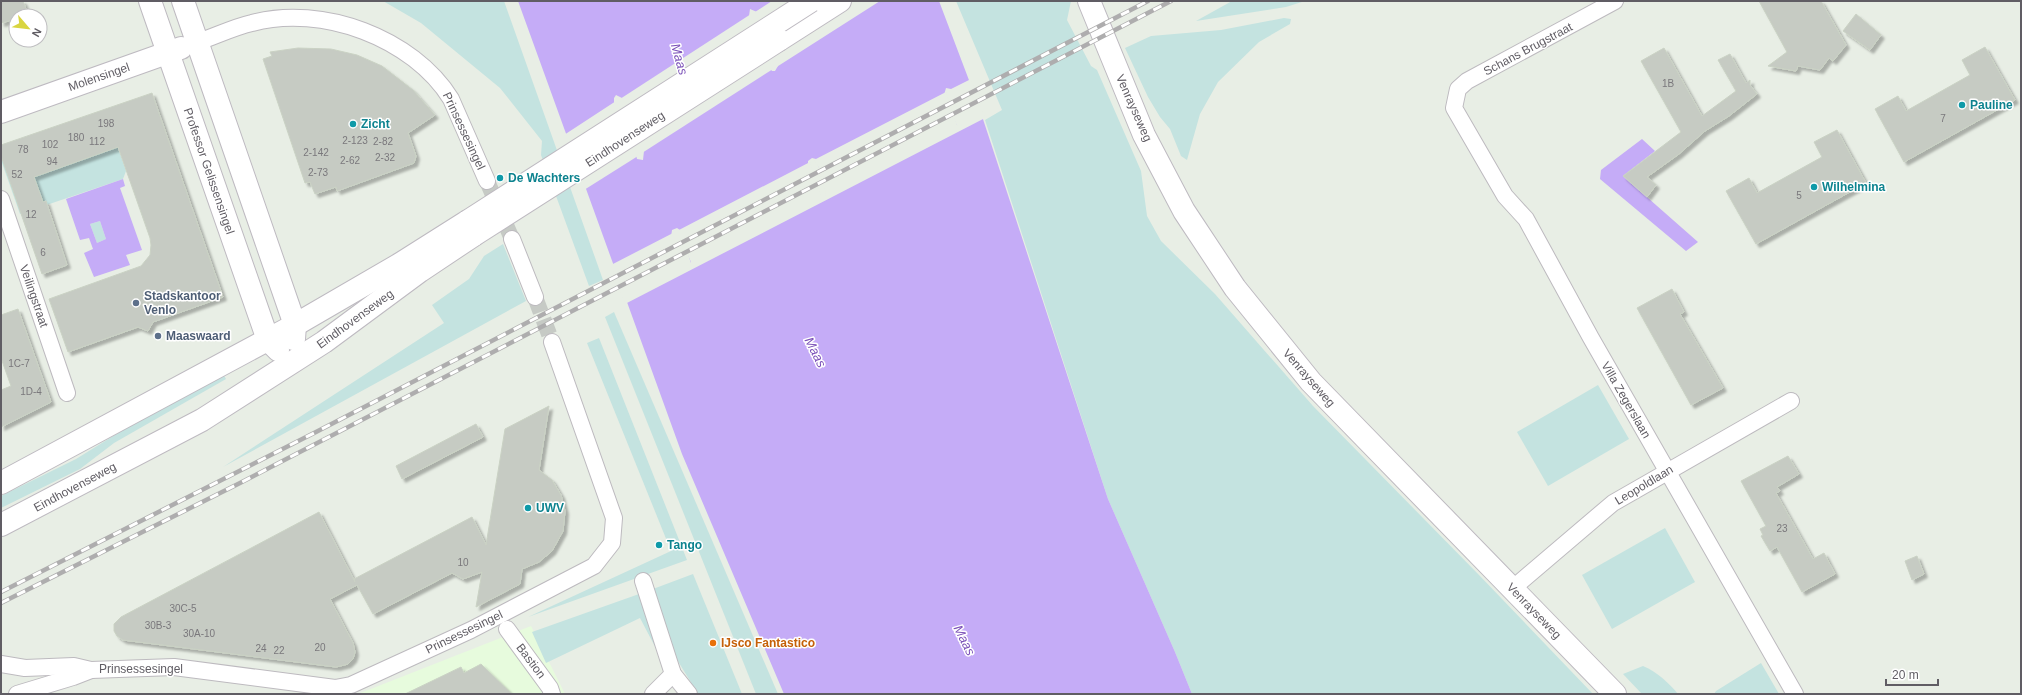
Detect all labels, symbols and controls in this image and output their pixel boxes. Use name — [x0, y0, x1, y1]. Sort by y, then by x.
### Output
north arrow — [8, 8, 48, 48]
street label: Schans Brugstraat — [1481, 19, 1575, 78]
text: N — [30, 26, 44, 39]
water label: Maas — [668, 42, 691, 77]
street label: Molensingel — [66, 60, 132, 94]
street label: Venrayseweg — [1113, 72, 1155, 144]
house number: 1B — [1662, 78, 1674, 89]
street label: Prinsessesingel — [440, 90, 488, 172]
place label: Pauline — [1970, 98, 2013, 112]
marker: Pauline — [1957, 100, 1967, 110]
street label: Professor Gelissensingel — [181, 106, 237, 236]
street label: Eindhovenseweg — [583, 108, 667, 170]
house number: 7 — [1940, 113, 1946, 124]
place label: Zicht — [361, 117, 390, 131]
house number: 198 — [98, 118, 115, 129]
marker: Zicht — [348, 119, 358, 129]
house number: 180 — [68, 132, 85, 143]
house number: 2-123 — [342, 135, 368, 146]
house number: 112 — [89, 136, 105, 147]
house number: 2-82 — [373, 136, 393, 147]
house number: 102 — [42, 139, 59, 150]
house number: 78 — [17, 144, 29, 155]
house number: 2-142 — [303, 147, 329, 158]
house number: 2-32 — [375, 152, 395, 163]
house number: 2-62 — [340, 155, 360, 166]
house number: 94 — [46, 156, 58, 167]
house number: 2-73 — [308, 167, 328, 178]
house number: 52 — [11, 169, 23, 180]
place label: De Wachters — [508, 171, 581, 185]
marker: De Wachters — [495, 173, 505, 183]
place label: Wilhelmina — [1822, 180, 1886, 194]
marker: Wilhelmina — [1809, 182, 1819, 192]
house number: 5 — [1796, 190, 1802, 201]
house number: 12 — [25, 209, 37, 220]
house number: 6 — [40, 247, 46, 258]
street label: Veilingstraat — [17, 263, 51, 330]
street label: Eindhovenseweg — [314, 286, 396, 352]
place label: Stadskantoor Venlo — [144, 289, 221, 317]
marker: Stadskantoor Venlo — [131, 298, 141, 308]
place label: Maaswaard — [166, 329, 231, 343]
marker: Maaswaard — [153, 331, 163, 341]
water label: Maas — [802, 335, 830, 370]
street label: Venrayseweg — [1280, 346, 1338, 410]
house number: 1C-7 — [8, 358, 30, 369]
street label: Villa Zegerslaan — [1598, 359, 1654, 441]
house number: 1D-4 — [20, 386, 42, 397]
street label: Eindhovenseweg — [31, 459, 119, 515]
street label: Leopoldlaan — [1612, 462, 1676, 508]
place label: UWV — [536, 501, 564, 515]
marker: UWV — [523, 503, 533, 513]
house number: 23 — [1776, 523, 1788, 534]
place label: Tango — [667, 538, 702, 552]
marker: Tango — [654, 540, 664, 550]
house number: 10 — [457, 557, 469, 568]
street label: Venrayseweg — [1504, 580, 1564, 642]
house number: 30C-5 — [169, 603, 197, 614]
street label: Prinsessesingel — [423, 607, 505, 657]
house number: 30B-3 — [145, 620, 172, 631]
water label: Maas — [951, 623, 979, 658]
house number: 30A-10 — [183, 628, 216, 639]
place label: IJsco Fantastico — [721, 636, 815, 650]
marker: IJsco Fantastico — [708, 638, 718, 648]
street label: Bastion — [513, 641, 549, 681]
house number: 20 — [314, 642, 326, 653]
house number: 24 — [255, 643, 267, 654]
house number: 22 — [273, 645, 285, 656]
scale bar — [1886, 661, 1938, 687]
street label: Prinsessesingel — [99, 662, 183, 676]
text: 20 m — [1892, 668, 1919, 682]

